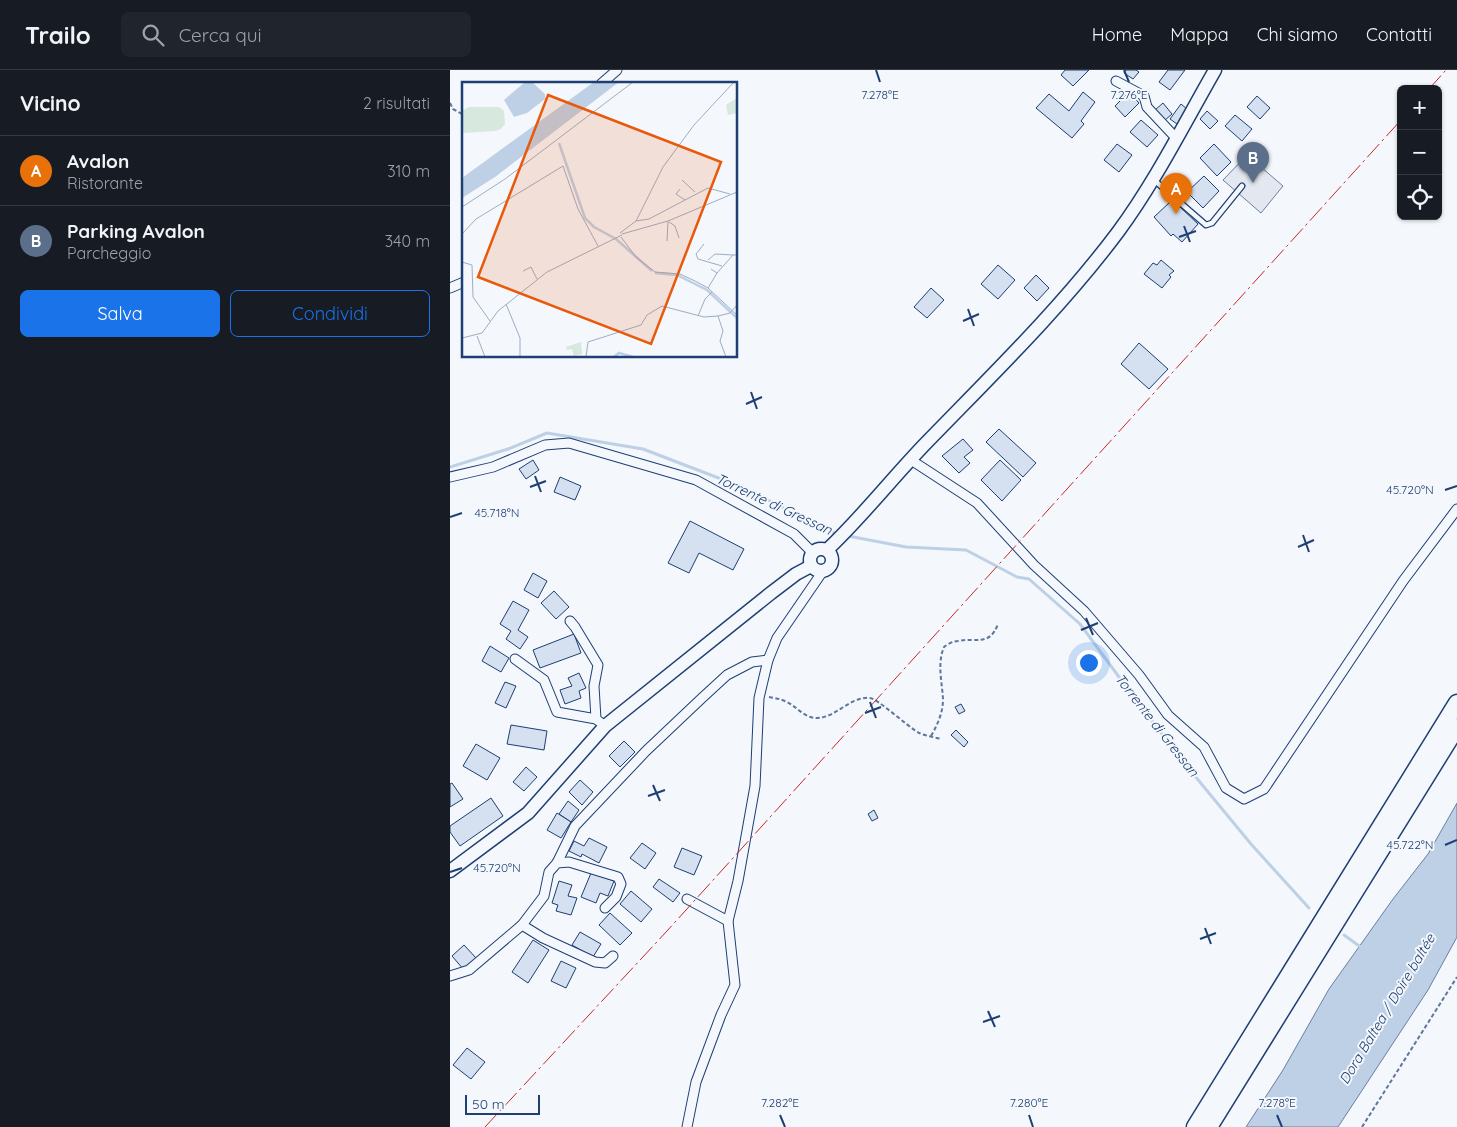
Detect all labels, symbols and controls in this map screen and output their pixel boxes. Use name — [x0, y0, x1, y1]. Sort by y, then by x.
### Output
search box — [121, 12, 471, 57]
text: Trailo — [25, 20, 91, 50]
icon: search — [139, 21, 167, 49]
text: Cerca qui — [179, 23, 262, 47]
text: Home — [1092, 23, 1142, 46]
text: Mappa — [1170, 23, 1229, 46]
text: Chi siamo — [1257, 23, 1338, 46]
text: Contatti — [1366, 23, 1432, 46]
inset map — [462, 82, 738, 358]
map controls — [1397, 85, 1442, 220]
button: + — [1397, 85, 1442, 130]
text: 7.278°E — [861, 87, 899, 102]
text: 7.276°E — [1110, 87, 1148, 102]
text: Vicino — [20, 90, 81, 116]
text: 2 risultati — [363, 93, 430, 113]
button: − — [1397, 130, 1442, 175]
pin: B — [1237, 142, 1269, 183]
text: Avalon — [67, 149, 129, 173]
text: A — [31, 161, 41, 181]
text: 310 m — [387, 161, 430, 181]
text: Ristorante — [67, 173, 143, 193]
pin: A — [1160, 173, 1192, 214]
button: locate — [1397, 175, 1442, 220]
text: Parking Avalon — [67, 219, 205, 243]
text: B — [31, 231, 41, 251]
text: 340 m — [385, 231, 430, 251]
text: Parcheggio — [67, 243, 151, 263]
button: Salva — [20, 290, 220, 337]
button: Condividi — [230, 290, 430, 337]
water label: Torrente di Gressan — [713, 469, 836, 539]
text: 45.720°N — [1386, 482, 1434, 497]
text: 45.718°N — [474, 505, 520, 520]
your location — [1076, 650, 1102, 676]
water label: Torrente di Gressan — [1111, 670, 1203, 781]
text: 45.722°N — [1387, 837, 1434, 852]
text: 45.720°N — [473, 860, 521, 875]
water label: Dora Baltea / Doire baltée — [1335, 930, 1440, 1087]
scale bar — [465, 1092, 540, 1115]
text: 50 m — [472, 1095, 505, 1113]
text: 7.282°E — [761, 1095, 799, 1110]
text: 7.280°E — [1010, 1095, 1049, 1110]
text: 7.278°E — [1258, 1095, 1296, 1110]

